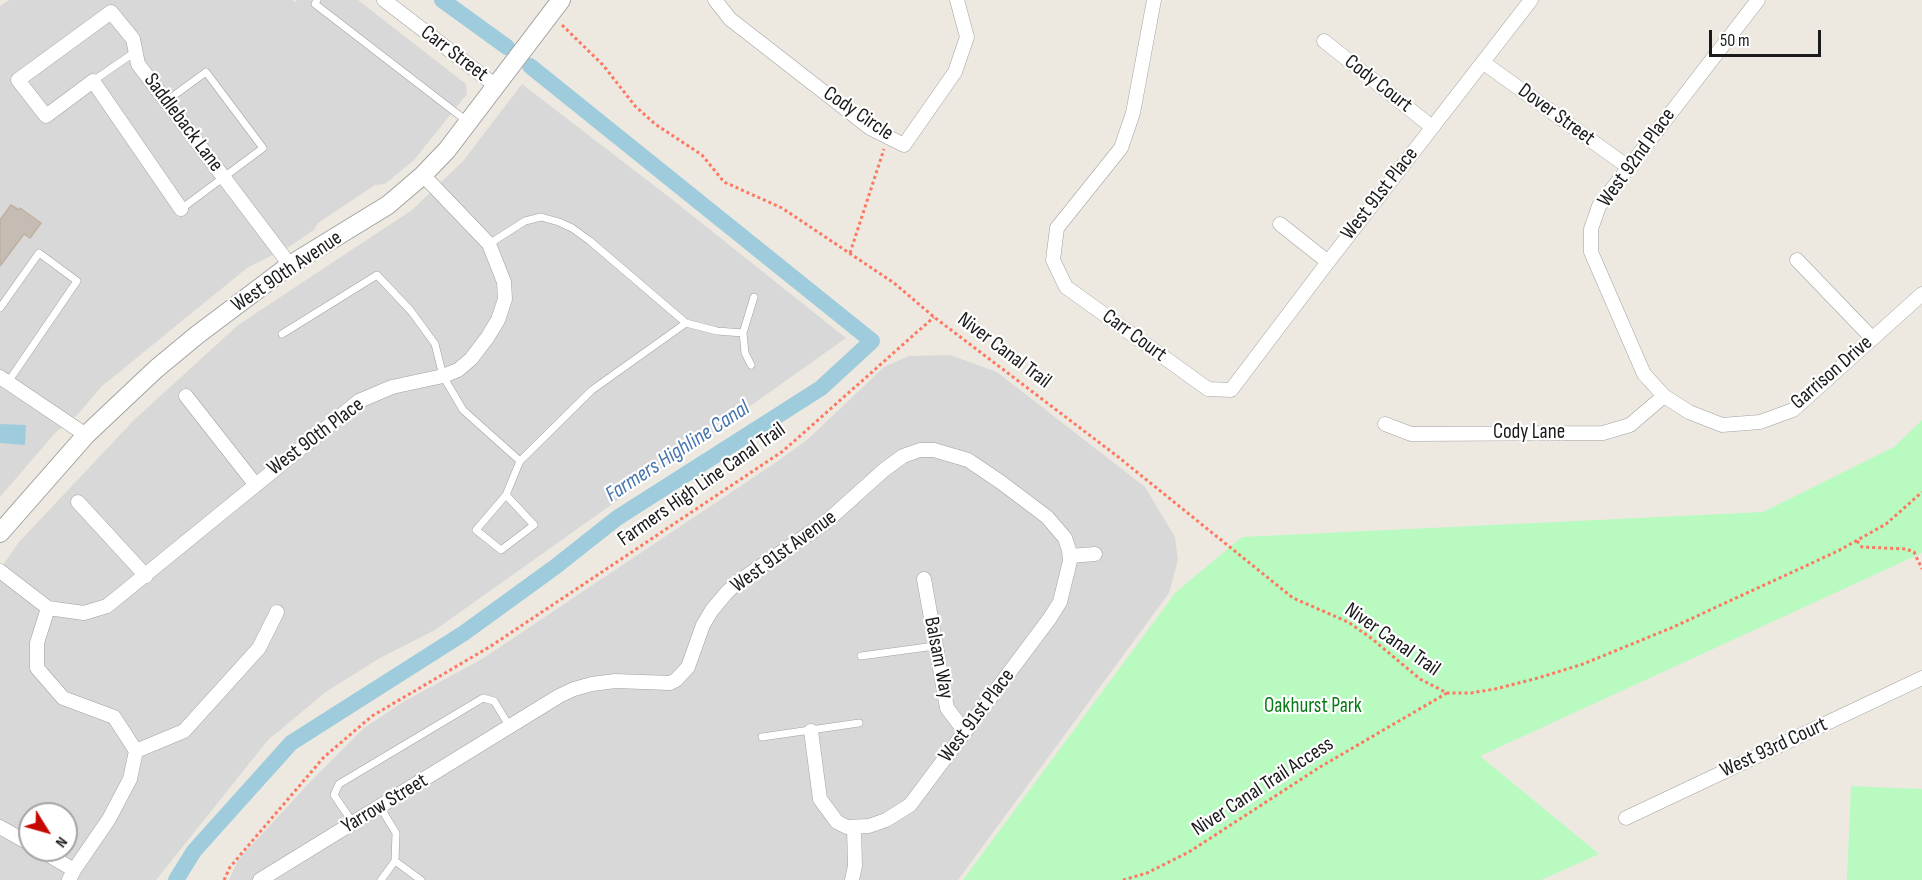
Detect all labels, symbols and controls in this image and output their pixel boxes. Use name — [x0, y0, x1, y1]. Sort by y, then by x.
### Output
scale bar — [1712, 18, 1824, 56]
street label: Carr Street — [415, 21, 493, 87]
text: 50 m — [1720, 30, 1750, 51]
street label: Cody Court — [1339, 50, 1417, 118]
street label: Saddleback Lane — [138, 69, 228, 177]
street label: Dover Street — [1513, 79, 1599, 151]
street label: Cody Circle — [818, 81, 898, 147]
street label: West 92nd Place — [1593, 104, 1681, 212]
street label: West 91st Place — [1336, 143, 1424, 245]
street label: West 90th Avenue — [227, 226, 347, 318]
street label: Carr Court — [1097, 304, 1171, 368]
street label: Niver Canal Trail — [952, 307, 1056, 395]
street label: Garrison Drive — [1786, 331, 1878, 415]
street label: West 90th Place — [263, 393, 369, 481]
water label: Farmers Highline Canal — [601, 396, 755, 508]
street label: Farmers High Line Canal Trail — [613, 418, 791, 552]
street label: Cody Lane — [1493, 420, 1565, 446]
street label: West 91st Avenue — [726, 505, 842, 599]
street label: Niver Canal Trail — [1339, 598, 1445, 682]
street label: Balsam Way — [918, 615, 958, 701]
street label: West 91st Place — [934, 664, 1020, 768]
park label: Oakhurst Park — [1264, 694, 1362, 720]
street label: West 93rd Court — [1717, 712, 1831, 784]
street label: Niver Canal Trail Access — [1187, 732, 1339, 842]
street label: Yarrow Street — [337, 769, 433, 839]
north arrow — [18, 802, 78, 862]
text: N — [51, 833, 71, 851]

